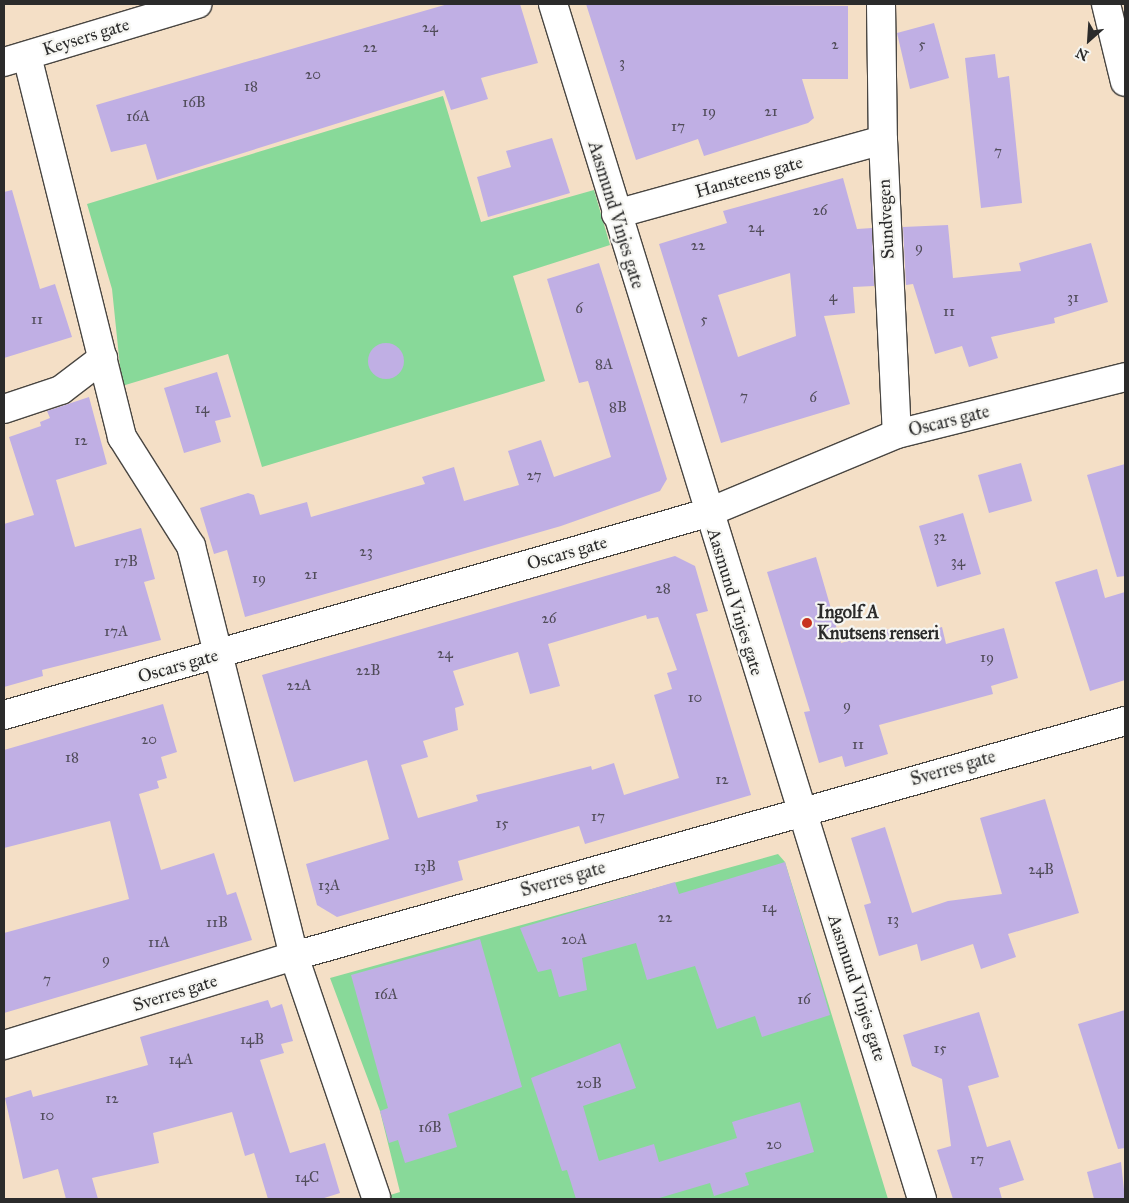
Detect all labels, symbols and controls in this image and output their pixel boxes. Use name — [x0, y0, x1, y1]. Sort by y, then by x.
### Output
street label: Keysers gate — [40, 14, 132, 60]
north arrow — [1064, 15, 1114, 65]
house number: 24 — [422, 19, 438, 37]
house number: 2 — [831, 36, 839, 54]
house number: 5 — [919, 36, 925, 54]
house number: 22 — [363, 39, 377, 57]
text: N — [1073, 44, 1091, 64]
house number: 3 — [619, 54, 625, 72]
house number: 20 — [305, 66, 321, 84]
house number: 18 — [244, 78, 258, 96]
house number: 16B — [182, 94, 206, 112]
house number: 19 — [702, 103, 716, 121]
house number: 21 — [764, 103, 778, 121]
house number: 16A — [126, 108, 150, 126]
house number: 17 — [671, 118, 685, 136]
street label: Aasmund Vinjes gate — [583, 139, 649, 291]
house number: 7 — [994, 143, 1002, 161]
street label: Hansteens gate — [693, 151, 805, 203]
street label: Sundvegen — [873, 178, 899, 260]
house number: 26 — [812, 202, 828, 220]
house number: 24 — [748, 219, 764, 237]
house number: 22 — [691, 237, 705, 255]
house number: 9 — [915, 239, 923, 257]
house number: 4 — [829, 288, 837, 306]
house number: 31 — [1067, 289, 1079, 307]
house number: 6 — [575, 300, 583, 318]
house number: 11 — [943, 303, 955, 321]
house number: 11 — [31, 311, 43, 329]
house number: 5 — [701, 311, 707, 329]
house number: 8A — [595, 356, 613, 374]
house number: 7 — [740, 388, 748, 406]
house number: 6 — [809, 389, 817, 407]
house number: 8B — [609, 399, 627, 417]
house number: 14 — [195, 400, 209, 418]
street label: Oscars gate — [906, 401, 992, 441]
house number: 12 — [74, 432, 88, 450]
house number: 27 — [526, 467, 542, 485]
street label: Aasmund Vinjes gate — [702, 526, 768, 678]
house number: 32 — [933, 528, 947, 546]
street label: Oscars gate — [524, 531, 610, 575]
house number: 23 — [359, 543, 373, 561]
house number: 17B — [114, 553, 138, 571]
house number: 34 — [951, 553, 965, 571]
house number: 21 — [304, 566, 318, 584]
house number: 19 — [252, 570, 266, 588]
house number: 28 — [655, 580, 671, 598]
place label: Ingolf A Knutsens renseri — [817, 602, 939, 644]
house number: 26 — [541, 610, 557, 628]
marker: Ingolf A Knutsens renseri — [801, 617, 813, 629]
house number: 17A — [104, 623, 128, 641]
street label: Oscars gate — [135, 644, 221, 688]
house number: 24 — [437, 645, 453, 663]
house number: 19 — [980, 649, 994, 667]
house number: 22B — [356, 662, 380, 680]
house number: 22A — [287, 677, 311, 695]
house number: 10 — [688, 689, 702, 707]
house number: 9 — [843, 697, 851, 715]
house number: 20 — [141, 731, 157, 749]
house number: 11 — [852, 736, 864, 754]
street label: Sverres gate — [908, 746, 998, 790]
house number: 18 — [65, 749, 79, 767]
house number: 12 — [715, 771, 729, 789]
house number: 17 — [591, 808, 605, 826]
house number: 15 — [496, 815, 508, 833]
street label: Sverres gate — [518, 857, 608, 901]
house number: 13B — [414, 858, 436, 876]
house number: 24B — [1028, 861, 1054, 879]
house number: 13A — [318, 877, 340, 895]
house number: 14 — [762, 899, 776, 917]
house number: 22 — [658, 909, 672, 927]
house number: 13 — [887, 911, 899, 929]
street label: Aasmund Vinjes gate — [823, 912, 891, 1064]
house number: 11B — [206, 914, 228, 932]
house number: 20A — [561, 931, 587, 949]
house number: 11A — [148, 934, 170, 952]
house number: 9 — [102, 951, 110, 969]
street label: Sverres gate — [130, 970, 220, 1016]
house number: 7 — [43, 971, 51, 989]
house number: 16A — [374, 986, 398, 1004]
house number: 16 — [797, 991, 811, 1009]
house number: 14B — [240, 1031, 264, 1049]
house number: 15 — [934, 1040, 946, 1058]
house number: 14A — [169, 1051, 193, 1069]
house number: 20B — [576, 1075, 602, 1093]
house number: 12 — [105, 1090, 119, 1108]
house number: 10 — [40, 1107, 54, 1125]
house number: 16B — [418, 1119, 442, 1137]
house number: 20 — [766, 1136, 782, 1154]
house number: 17 — [970, 1151, 984, 1169]
house number: 14C — [295, 1169, 319, 1187]

